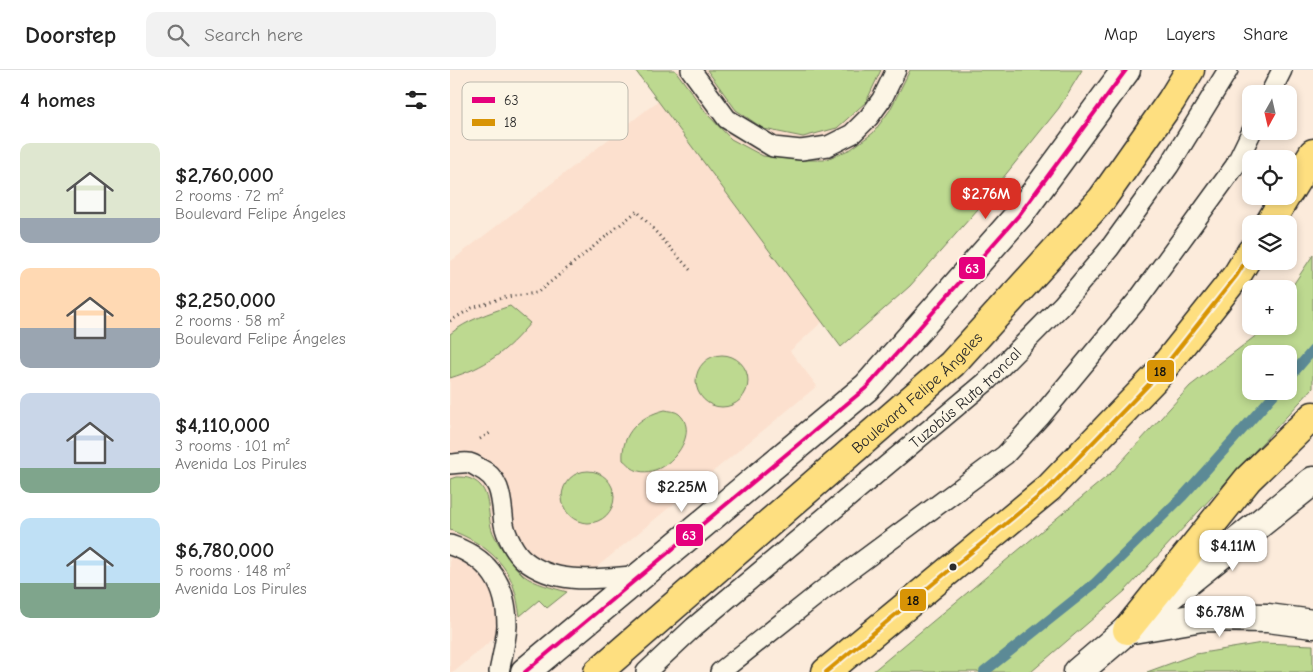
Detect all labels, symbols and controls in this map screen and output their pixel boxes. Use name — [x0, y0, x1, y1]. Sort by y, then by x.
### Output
search box — [146, 12, 496, 57]
text: Doorstep — [25, 21, 116, 49]
icon: search — [164, 21, 192, 49]
text: Search here — [204, 24, 303, 46]
text: Map — [1104, 24, 1138, 45]
text: Layers — [1166, 24, 1215, 45]
text: Share — [1243, 24, 1288, 45]
legend — [462, 82, 628, 140]
north arrow — [1242, 85, 1298, 140]
map controls — [1242, 85, 1297, 400]
icon: filters — [402, 86, 430, 114]
text: 4 homes — [20, 88, 95, 112]
text: 63 — [504, 92, 519, 109]
text: 18 — [504, 114, 517, 131]
button: locate — [1242, 150, 1297, 205]
icon: home — [60, 163, 120, 223]
text: $2,760,000 — [175, 163, 274, 187]
pin: $2.76M — [945, 178, 1027, 220]
text: $2.76M — [962, 185, 1010, 203]
text: 2 rooms · 72 m² — [175, 187, 284, 205]
text: Boulevard Felipe Ángeles — [175, 205, 346, 223]
button: layers — [1242, 215, 1297, 270]
line badge: 63 — [958, 256, 986, 280]
text: 63 — [965, 260, 979, 277]
button: + — [1242, 280, 1297, 335]
icon: home — [60, 288, 120, 348]
text: $2,250,000 — [175, 288, 276, 312]
text: 2 rooms · 58 m² — [175, 312, 285, 330]
street label: Boulevard Felipe Ángeles — [848, 329, 987, 457]
text: Boulevard Felipe Ángeles — [175, 330, 346, 348]
street label: Tuzobús Ruta troncal — [906, 344, 1025, 452]
button: − — [1242, 345, 1297, 400]
line badge: 18 — [1146, 359, 1175, 383]
text: 18 — [1154, 363, 1166, 380]
icon: home — [60, 413, 120, 473]
text: $4,110,000 — [175, 413, 270, 437]
text: 3 rooms · 101 m² — [175, 437, 290, 455]
text: Avenida Los Pirules — [175, 455, 307, 473]
pin: $2.25M — [641, 470, 723, 513]
text: $2.25M — [657, 478, 707, 496]
line badge: 63 — [675, 523, 704, 547]
text: 63 — [682, 527, 696, 544]
pin: $4.11M — [1192, 530, 1274, 572]
text: $4.11M — [1210, 537, 1256, 555]
icon: home — [60, 538, 120, 598]
text: $6,780,000 — [175, 538, 274, 562]
text: 5 rooms · 148 m² — [175, 562, 290, 580]
unlabelled marker — [948, 562, 958, 572]
text: Avenida Los Pirules — [175, 580, 307, 598]
line badge: 18 — [899, 588, 927, 612]
text: 18 — [907, 592, 919, 609]
pin: $6.78M — [1179, 596, 1261, 638]
text: $6.78M — [1196, 603, 1244, 621]

